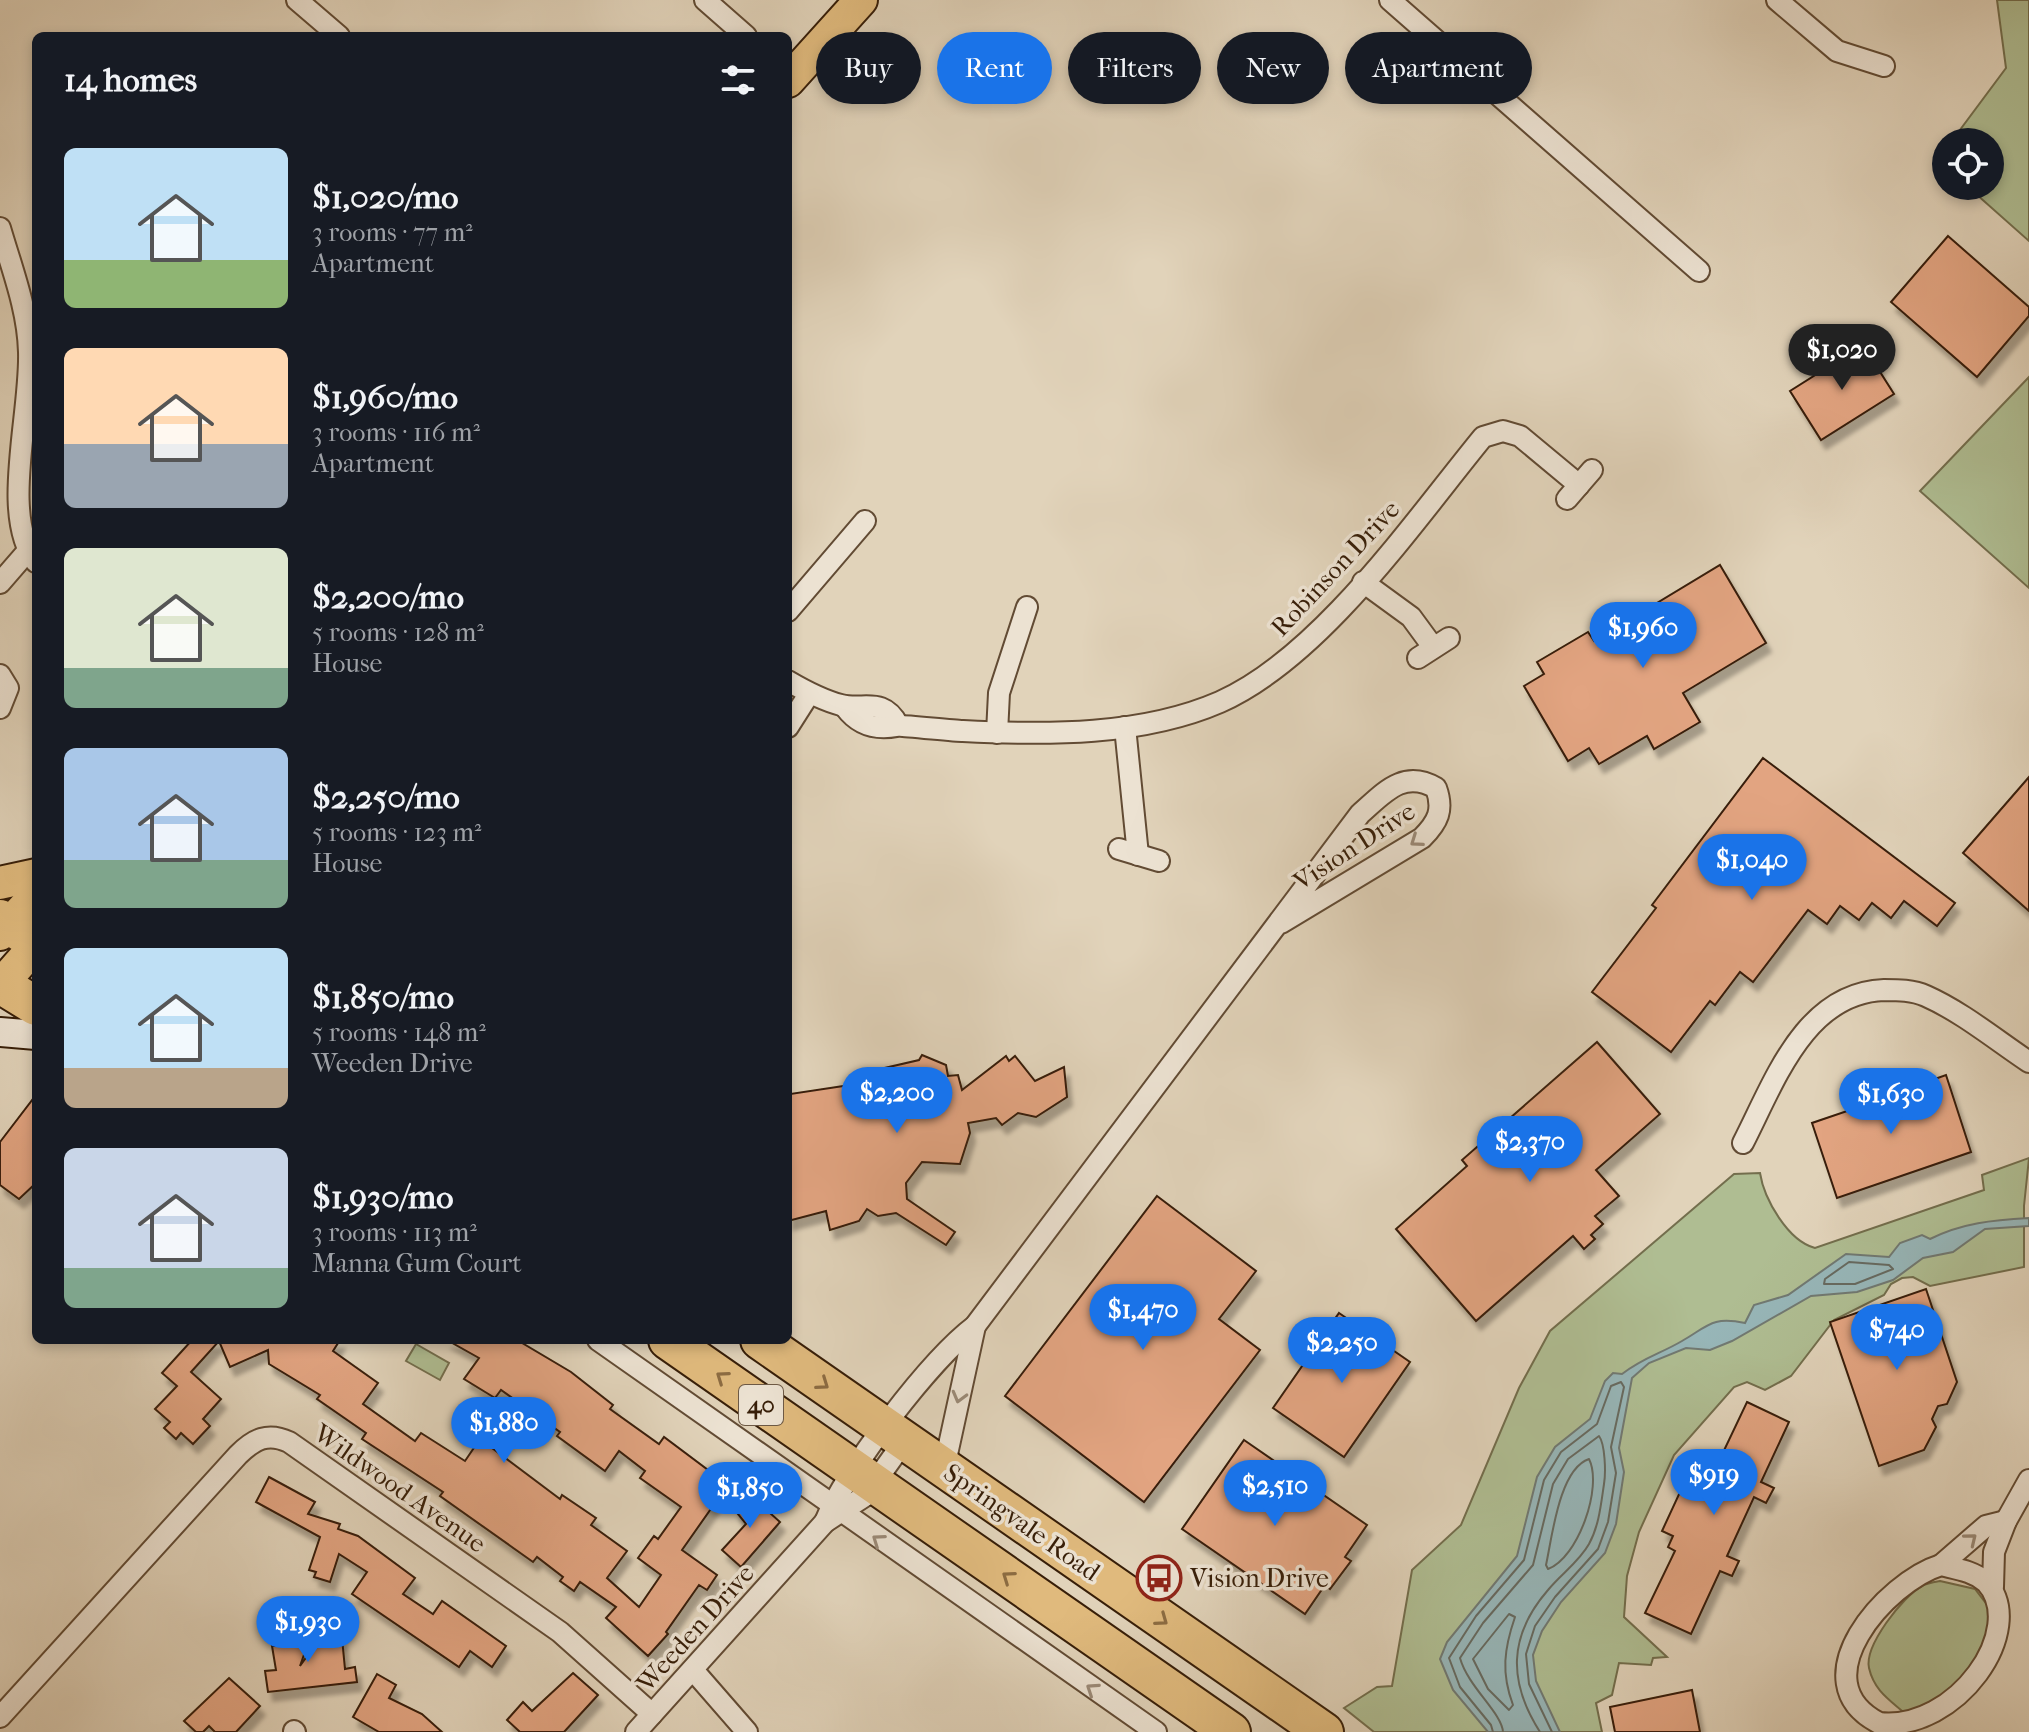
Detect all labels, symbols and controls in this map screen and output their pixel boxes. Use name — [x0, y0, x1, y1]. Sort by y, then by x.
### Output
chip: Buy — [816, 32, 921, 104]
chip: Rent — [937, 32, 1052, 104]
chip: Filters — [1068, 32, 1201, 104]
chip: New — [1217, 32, 1329, 104]
chip: Apartment — [1345, 32, 1532, 104]
icon: filters — [716, 58, 760, 102]
text: 14 homes — [64, 60, 197, 100]
map controls — [1932, 128, 2004, 200]
button: locate — [1932, 128, 2004, 200]
text: $1,020/mo — [312, 177, 459, 217]
icon: home — [128, 180, 224, 276]
text: 3 rooms · 77 m² — [312, 217, 473, 248]
text: Apartment — [312, 248, 434, 279]
pin: $1,020 — [1777, 324, 1907, 392]
text: $1,020 — [1806, 334, 1878, 365]
text: $1,960/mo — [312, 377, 458, 417]
icon: home — [128, 380, 224, 476]
text: 3 rooms · 116 m² — [312, 417, 480, 448]
text: Apartment — [312, 448, 434, 479]
street label: Robinson Drive — [1264, 494, 1406, 643]
text: $2,200/mo — [312, 577, 464, 617]
icon: home — [128, 580, 224, 676]
pin: $1,960 — [1578, 602, 1708, 670]
text: $1,960 — [1608, 612, 1678, 643]
text: 5 rooms · 128 m² — [312, 617, 484, 648]
text: House — [312, 648, 382, 679]
text: $2,250/mo — [312, 777, 460, 817]
icon: home — [128, 780, 224, 876]
street label: Vision Drive — [1287, 796, 1421, 898]
text: 5 rooms · 123 m² — [312, 817, 481, 848]
one-way arrow — [1411, 831, 1425, 846]
pin: $1,040 — [1687, 834, 1817, 902]
text: $1,040 — [1716, 844, 1788, 875]
text: House — [312, 848, 382, 879]
text: $1,850/mo — [312, 977, 454, 1017]
icon: home — [128, 980, 224, 1076]
text: 5 rooms · 148 m² — [312, 1017, 486, 1048]
text: Weeden Drive — [312, 1048, 473, 1079]
pin: $2,200 — [832, 1067, 962, 1135]
pin: $1,630 — [1826, 1068, 1956, 1136]
text: $2,200 — [859, 1077, 935, 1108]
text: $1,630 — [1857, 1078, 1925, 1109]
pin: $2,370 — [1465, 1116, 1595, 1184]
text: $2,370 — [1495, 1126, 1565, 1157]
text: $1,930/mo — [312, 1177, 453, 1217]
icon: home — [128, 1180, 224, 1276]
text: 3 rooms · 113 m² — [312, 1217, 477, 1248]
text: Manna Gum Court — [312, 1248, 522, 1279]
pin: $1,470 — [1078, 1284, 1208, 1352]
text: $1,470 — [1107, 1294, 1179, 1325]
pin: $740 — [1850, 1304, 1944, 1372]
text: $740 — [1869, 1314, 1925, 1345]
pin: $2,250 — [1277, 1317, 1407, 1385]
text: $2,250 — [1306, 1327, 1378, 1358]
one-way arrow — [716, 1372, 730, 1387]
one-way arrow — [814, 1374, 828, 1389]
road number: 40 — [739, 1385, 783, 1425]
one-way arrow — [951, 1389, 968, 1403]
pin: $1,880 — [439, 1397, 569, 1465]
text: $1,880 — [469, 1407, 539, 1438]
street label: Wildwood Avenue — [307, 1417, 492, 1559]
pin: $919 — [1667, 1449, 1761, 1517]
street label: Springvale Road — [938, 1457, 1106, 1588]
text: $919 — [1689, 1459, 1739, 1490]
pin: $2,510 — [1210, 1460, 1340, 1528]
pin: $1,850 — [685, 1462, 815, 1530]
text: $2,510 — [1242, 1470, 1308, 1501]
text: $1,850 — [716, 1472, 784, 1503]
one-way arrow — [1962, 1534, 1976, 1549]
one-way arrow — [873, 1535, 887, 1550]
bus stop icon: Vision Drive — [1135, 1554, 1183, 1602]
street label: Weeden Drive — [629, 1558, 761, 1699]
place label: Vision Drive — [1189, 1563, 1329, 1594]
one-way arrow — [1003, 1572, 1017, 1587]
pin: $1,930 — [243, 1596, 373, 1664]
text: $1,930 — [274, 1606, 342, 1637]
one-way arrow — [1154, 1610, 1168, 1625]
one-way arrow — [1086, 1684, 1100, 1699]

